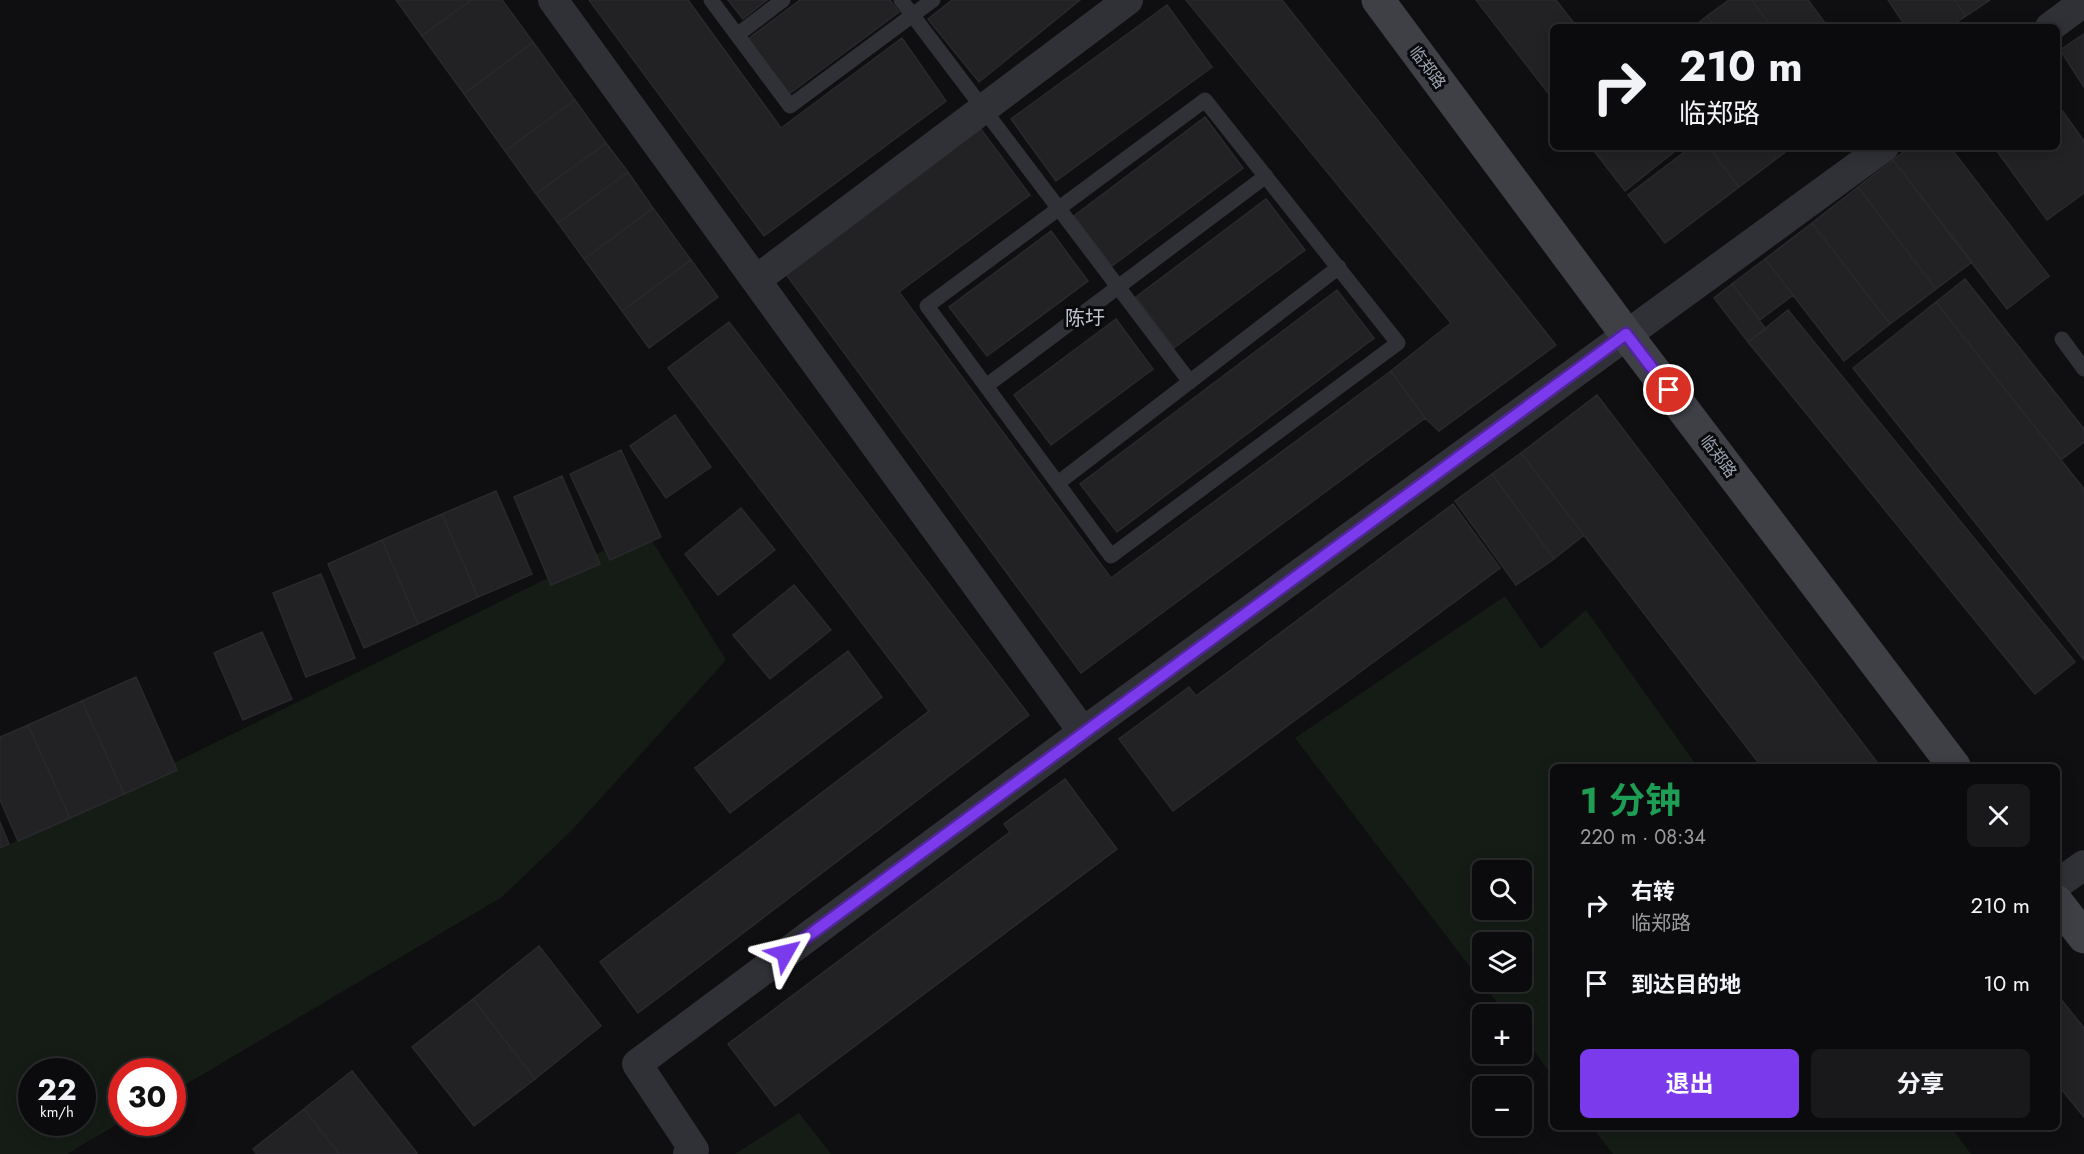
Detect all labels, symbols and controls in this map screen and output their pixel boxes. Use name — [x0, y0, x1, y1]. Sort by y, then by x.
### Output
text: 210 m — [1679, 36, 1803, 97]
street label: 临郑路 — [1404, 41, 1451, 93]
icon: right — [1580, 48, 1658, 126]
text: 临郑路 — [1679, 94, 1760, 133]
district label: 陈圩 — [1065, 304, 1105, 333]
pin — [1643, 364, 1694, 415]
icon: arrive — [1652, 373, 1685, 406]
street label: 临郑路 — [1695, 430, 1742, 482]
text: 1 分钟 — [1580, 774, 1681, 826]
button: close — [1967, 784, 2030, 847]
text: 220 m · 08:34 — [1580, 823, 1706, 852]
map controls — [1472, 860, 1532, 1136]
button: search — [1472, 860, 1532, 920]
text: 右转 — [1631, 875, 1675, 907]
icon: right — [1580, 889, 1613, 922]
text: 210 m — [1971, 889, 2030, 921]
text: 临郑路 — [1631, 909, 1691, 938]
position arrow — [753, 921, 817, 985]
button: layers — [1472, 932, 1532, 992]
icon: arrive — [1580, 967, 1613, 1000]
text: 10 m — [1983, 967, 2030, 999]
text: 到达目的地 — [1631, 968, 1741, 1000]
button: + — [1472, 1004, 1532, 1064]
button: 退出 — [1580, 1049, 1799, 1118]
button: 分享 — [1811, 1049, 2030, 1118]
speed limit sign: 30 — [108, 1058, 186, 1136]
text: 22 — [37, 1068, 77, 1111]
button: − — [1472, 1076, 1532, 1136]
text: km/h — [40, 1101, 74, 1123]

